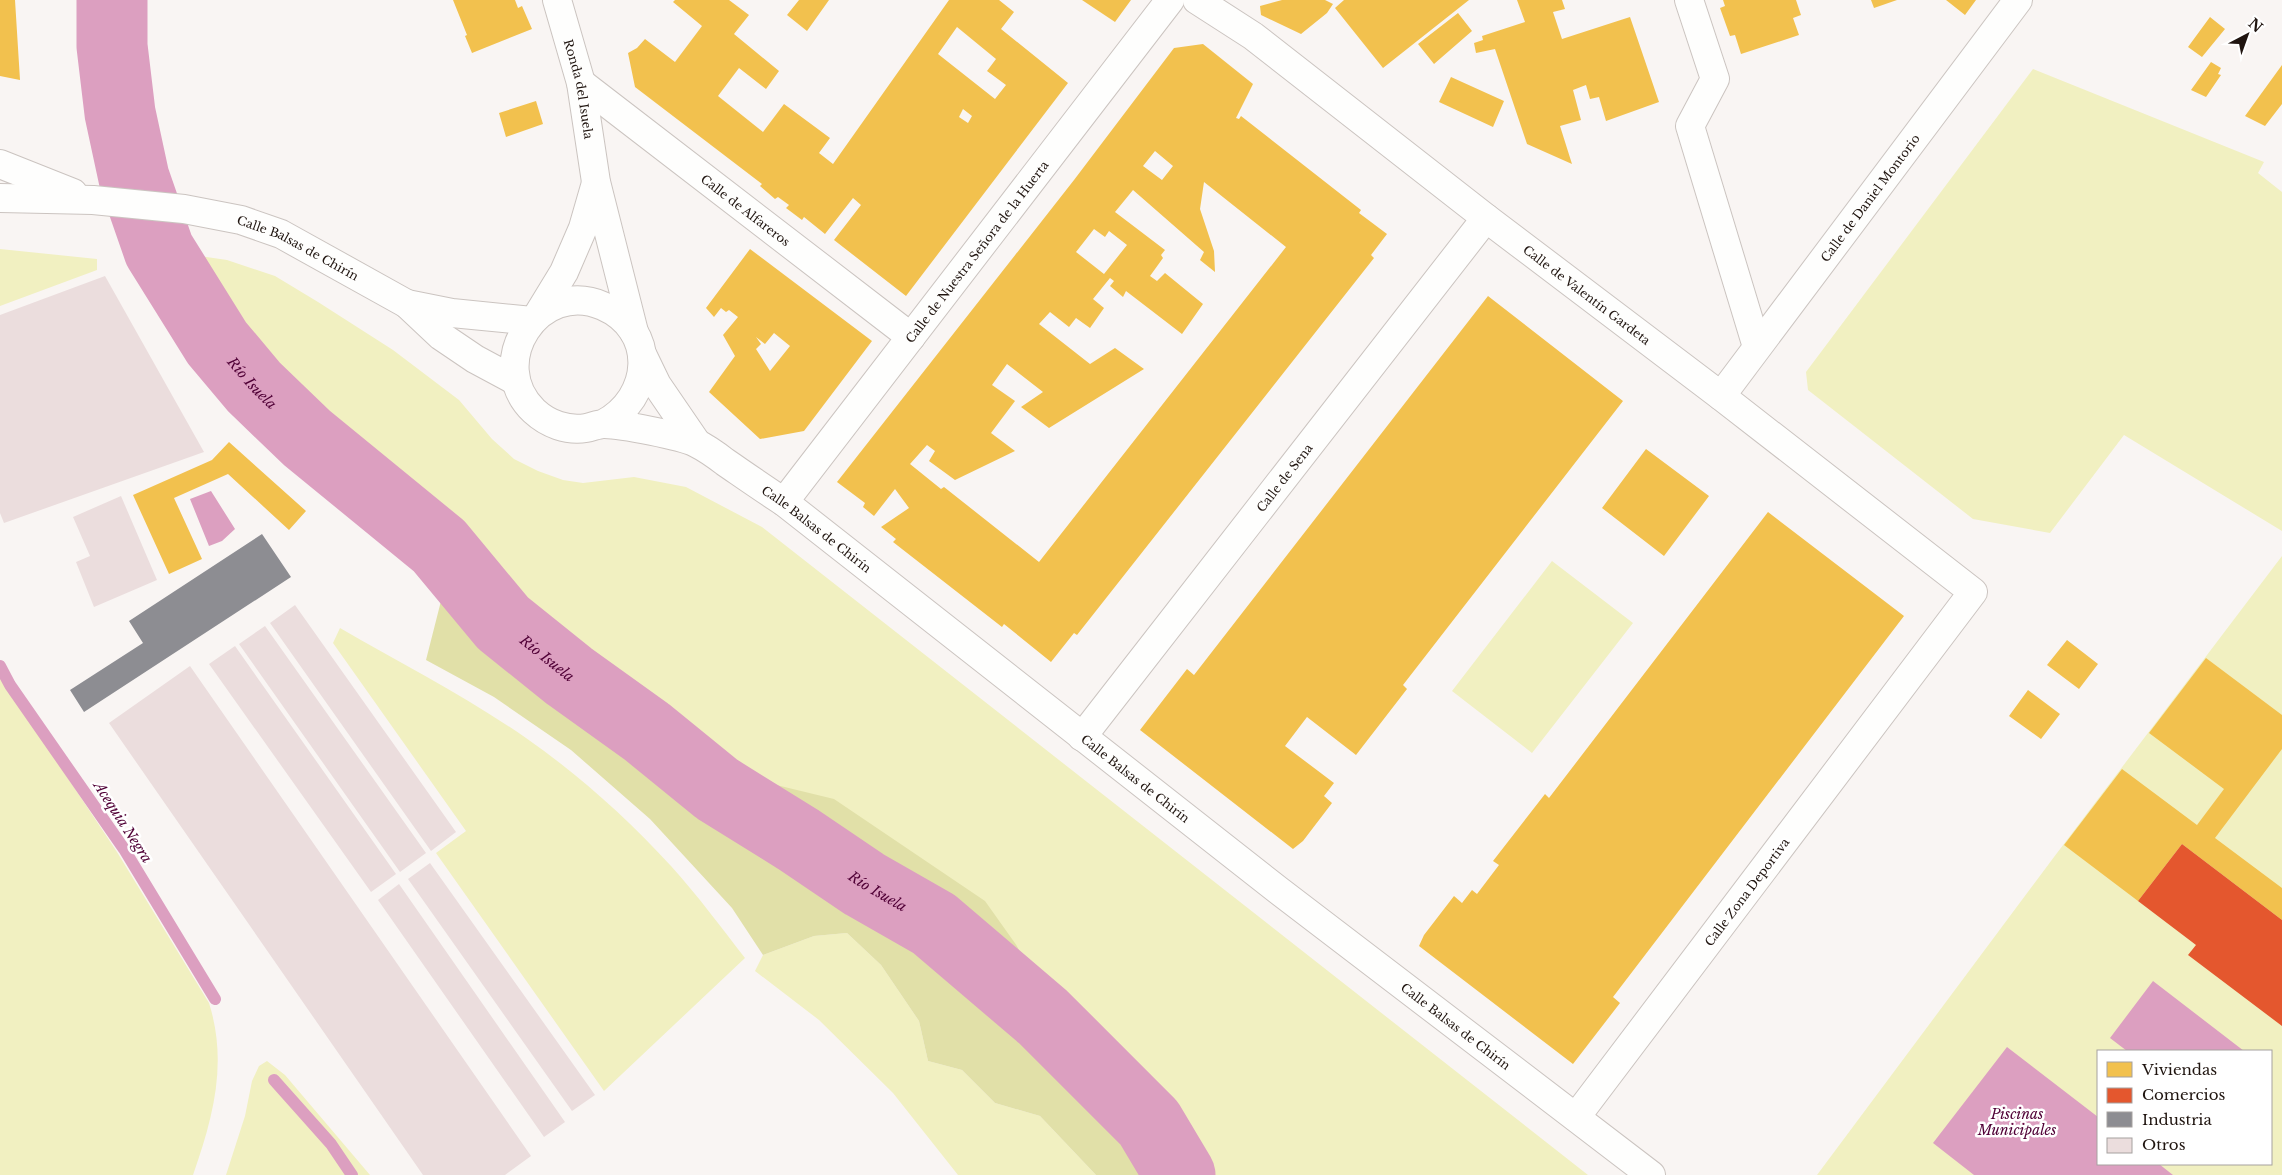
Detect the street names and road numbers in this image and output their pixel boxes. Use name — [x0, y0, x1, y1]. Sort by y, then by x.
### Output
street label: Ronda del Isuela — [561, 37, 597, 140]
street label: Calle de Daniel Montorio — [1817, 131, 1923, 264]
street label: Calle de Nuestra Señora de la Huerta — [902, 157, 1052, 346]
street label: Calle de Alfareros — [698, 171, 793, 249]
street label: Calle Balsas de Chirín — [235, 212, 362, 283]
street label: Calle de Valentín Gardeta — [1520, 242, 1654, 348]
street label: Calle de Sena — [1253, 440, 1316, 515]
street label: Calle Balsas de Chirín — [759, 482, 874, 575]
street label: Calle Balsas de Chirín — [1078, 731, 1193, 825]
street label: Calle Zona Deportiva — [1701, 835, 1793, 949]
street label: Calle Balsas de Chirín — [1398, 979, 1514, 1073]

